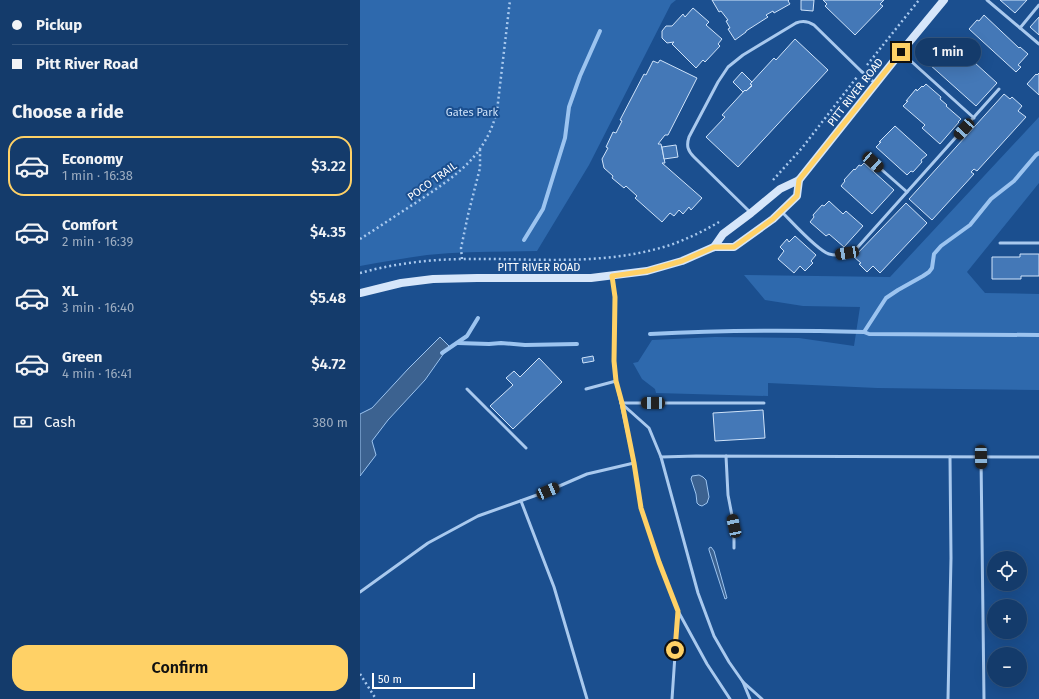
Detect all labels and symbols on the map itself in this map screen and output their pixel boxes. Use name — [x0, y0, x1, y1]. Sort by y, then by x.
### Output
callout: 1 min — [915, 38, 981, 66]
route end — [892, 43, 910, 61]
street label: PITT RIVER ROAD — [825, 56, 886, 129]
park label: Gates Park — [446, 106, 499, 119]
car — [952, 116, 976, 142]
car — [860, 150, 886, 174]
street label: POCO TRAIL — [405, 159, 460, 204]
car — [834, 245, 860, 261]
street label: PITT RIVER ROAD — [498, 261, 580, 274]
car — [641, 397, 665, 409]
car — [975, 445, 987, 469]
car — [535, 481, 561, 501]
car — [726, 513, 742, 539]
route start — [666, 641, 684, 659]
scale bar — [372, 671, 475, 690]

